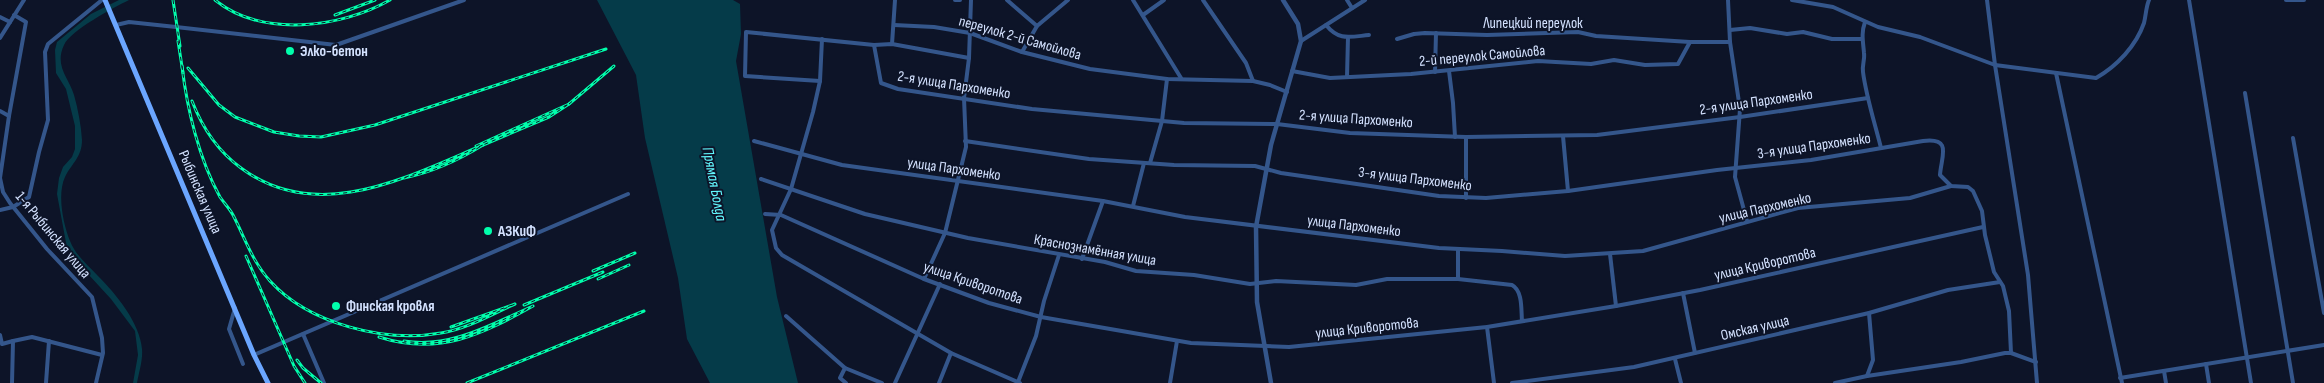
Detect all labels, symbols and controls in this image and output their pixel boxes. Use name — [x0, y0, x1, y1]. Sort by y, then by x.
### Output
street label: переулок 2-й Самойлова — [957, 11, 1084, 65]
street label: Липецкий переулок — [1482, 14, 1583, 33]
street label: 2-й переулок Самойлова — [1418, 41, 1546, 71]
place label: Элко-бетон — [300, 42, 368, 61]
marker: Элко-бетон — [284, 45, 296, 57]
street label: 2-я улица Пархоменко — [896, 67, 1012, 103]
street label: 2-я улица Пархоменко — [1698, 85, 1814, 119]
street label: 2-я улица Пархоменко — [1298, 106, 1414, 132]
street label: 3-я улица Пархоменко — [1756, 129, 1872, 163]
water label: Прямая Болда — [697, 145, 731, 223]
street label: Рыбинская улица — [174, 148, 226, 237]
street label: улица Пархоменко — [906, 153, 1002, 185]
street label: 3-я улица Пархоменко — [1357, 163, 1473, 195]
street label: 1-я Рыбинская улица — [11, 188, 95, 282]
street label: улица Пархоменко — [1717, 188, 1813, 228]
street label: улица Пархоменко — [1306, 211, 1402, 241]
place label: АЗКиФ — [497, 222, 536, 241]
marker: АЗКиФ — [482, 225, 494, 237]
street label: Краснознамённая улица — [1032, 230, 1158, 270]
street label: улица Криворотова — [1712, 243, 1818, 285]
street label: улица Криворотова — [921, 257, 1025, 309]
place label: Финская кровля — [346, 297, 435, 316]
marker: Финская кровля — [330, 300, 342, 312]
street label: Омская улица — [1719, 311, 1791, 345]
street label: улица Криворотова — [1314, 313, 1420, 343]

